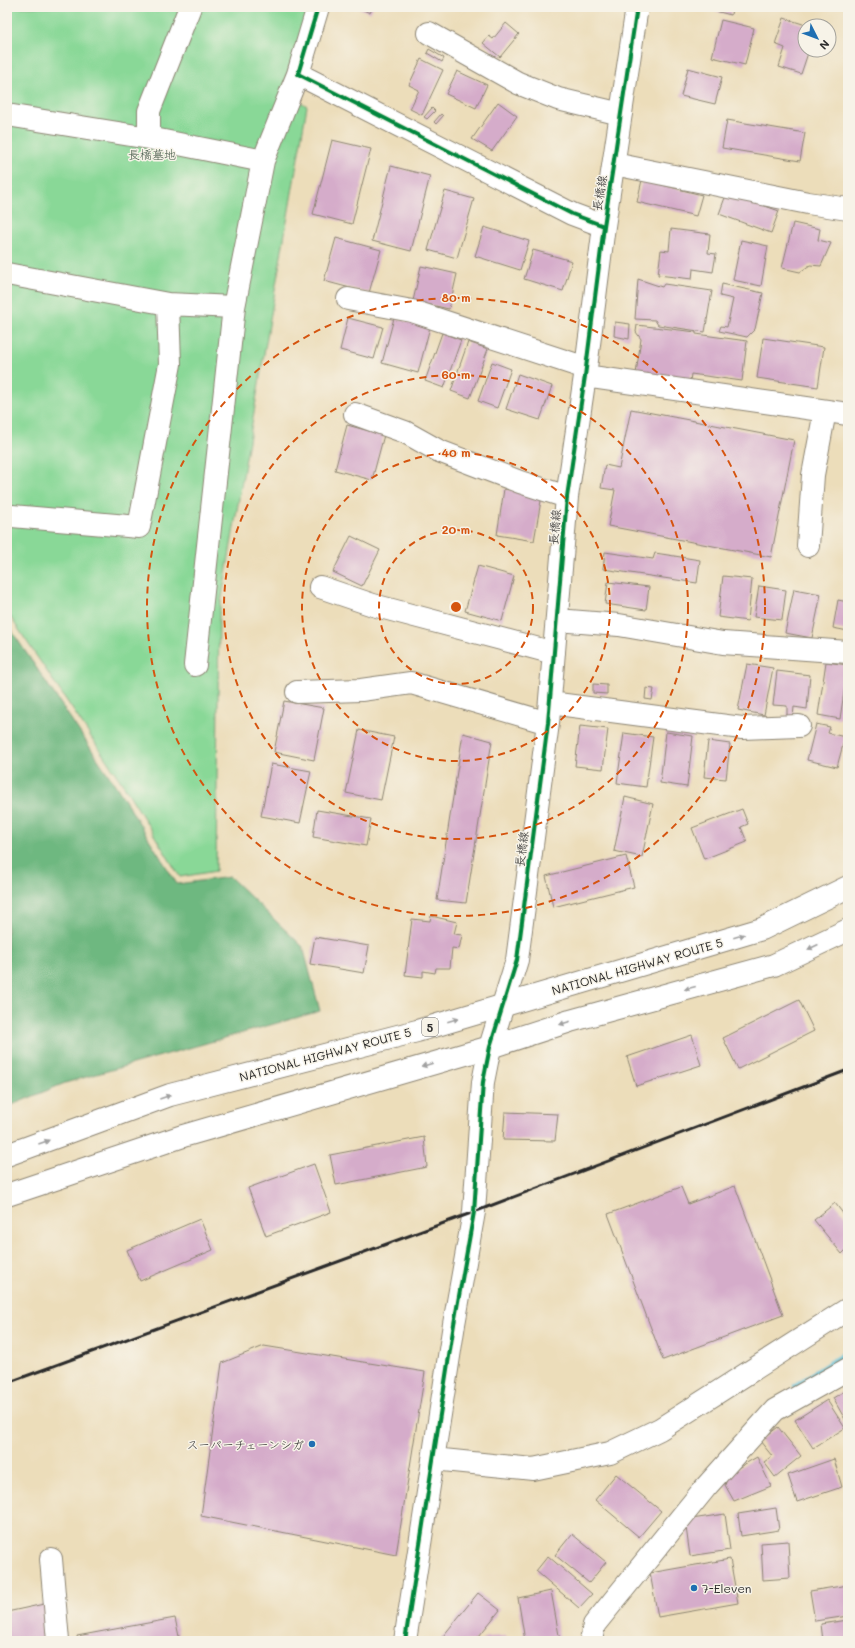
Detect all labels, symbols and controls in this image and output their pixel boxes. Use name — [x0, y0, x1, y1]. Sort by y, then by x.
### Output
north arrow — [797, 18, 837, 58]
text: N — [816, 37, 833, 53]
park label: 長橋墓地 — [128, 146, 176, 162]
street label: 長橋線 — [588, 174, 610, 212]
text: 80 m — [441, 289, 471, 305]
text: 60 m — [442, 366, 470, 382]
text: 40 m — [441, 444, 471, 460]
street label: 長橋線 — [544, 508, 564, 546]
text: 20 m — [442, 521, 470, 537]
centre of rings — [449, 600, 463, 614]
street label: 長橋線 — [511, 830, 531, 868]
one-way arrow — [734, 933, 746, 939]
street label: NATIONAL HIGHWAY ROUTE 5 — [550, 934, 724, 998]
one-way arrow — [807, 944, 818, 950]
one-way arrow — [684, 985, 696, 991]
one-way arrow — [448, 1017, 460, 1023]
road number: 5 — [422, 1018, 438, 1036]
one-way arrow — [558, 1020, 570, 1026]
street label: NATIONAL HIGHWAY ROUTE 5 — [237, 1023, 413, 1085]
one-way arrow — [421, 1062, 433, 1068]
one-way arrow — [160, 1093, 172, 1099]
one-way arrow — [38, 1138, 50, 1144]
place label: スーパーチェーンシガ — [186, 1436, 304, 1452]
marker: スーパーチェーンシガ — [307, 1439, 317, 1449]
place label: 7-Eleven — [702, 1580, 751, 1596]
marker: 7-Eleven — [689, 1583, 699, 1593]

